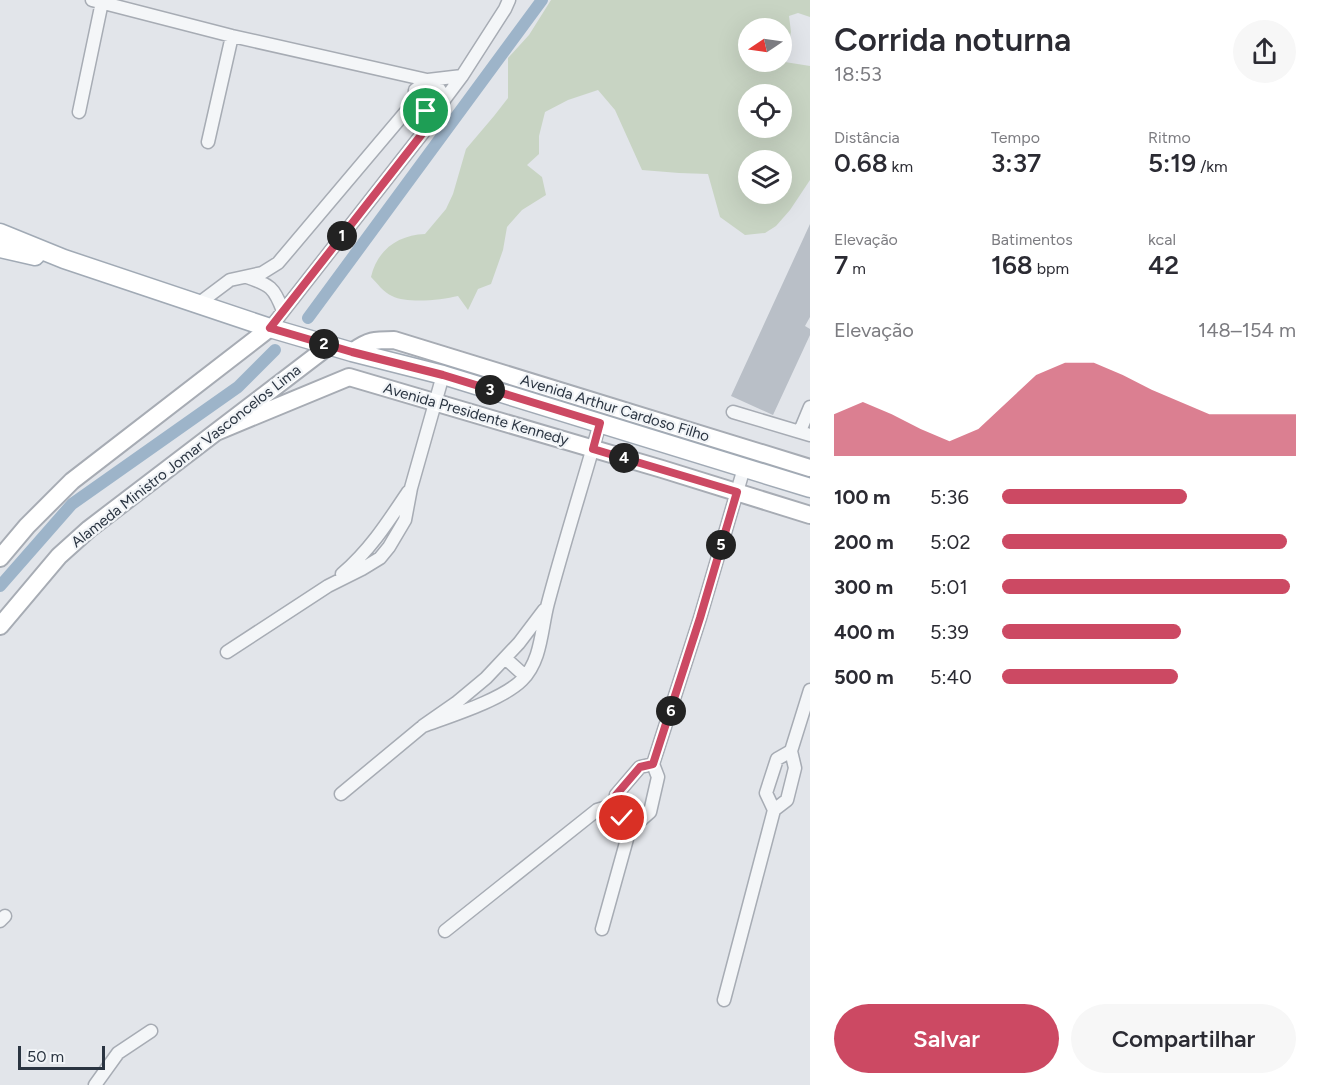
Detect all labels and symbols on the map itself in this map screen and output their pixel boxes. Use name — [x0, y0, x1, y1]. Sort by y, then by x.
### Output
north arrow — [738, 18, 792, 72]
pin — [400, 85, 451, 136]
pin: 1 — [327, 221, 357, 251]
pin: 2 — [309, 329, 339, 359]
street label: Alameda Ministro Jomar Vasconcelos Lima — [68, 361, 304, 551]
street label: Avenida Arthur Cardoso Filho — [518, 371, 712, 445]
pin: 3 — [475, 375, 505, 405]
street label: Avenida Presidente Kennedy — [381, 379, 571, 449]
pin: 4 — [609, 443, 639, 473]
pin: 5 — [706, 530, 736, 560]
pin: 6 — [656, 696, 686, 726]
pin — [596, 792, 647, 843]
scale bar — [18, 1043, 105, 1070]

